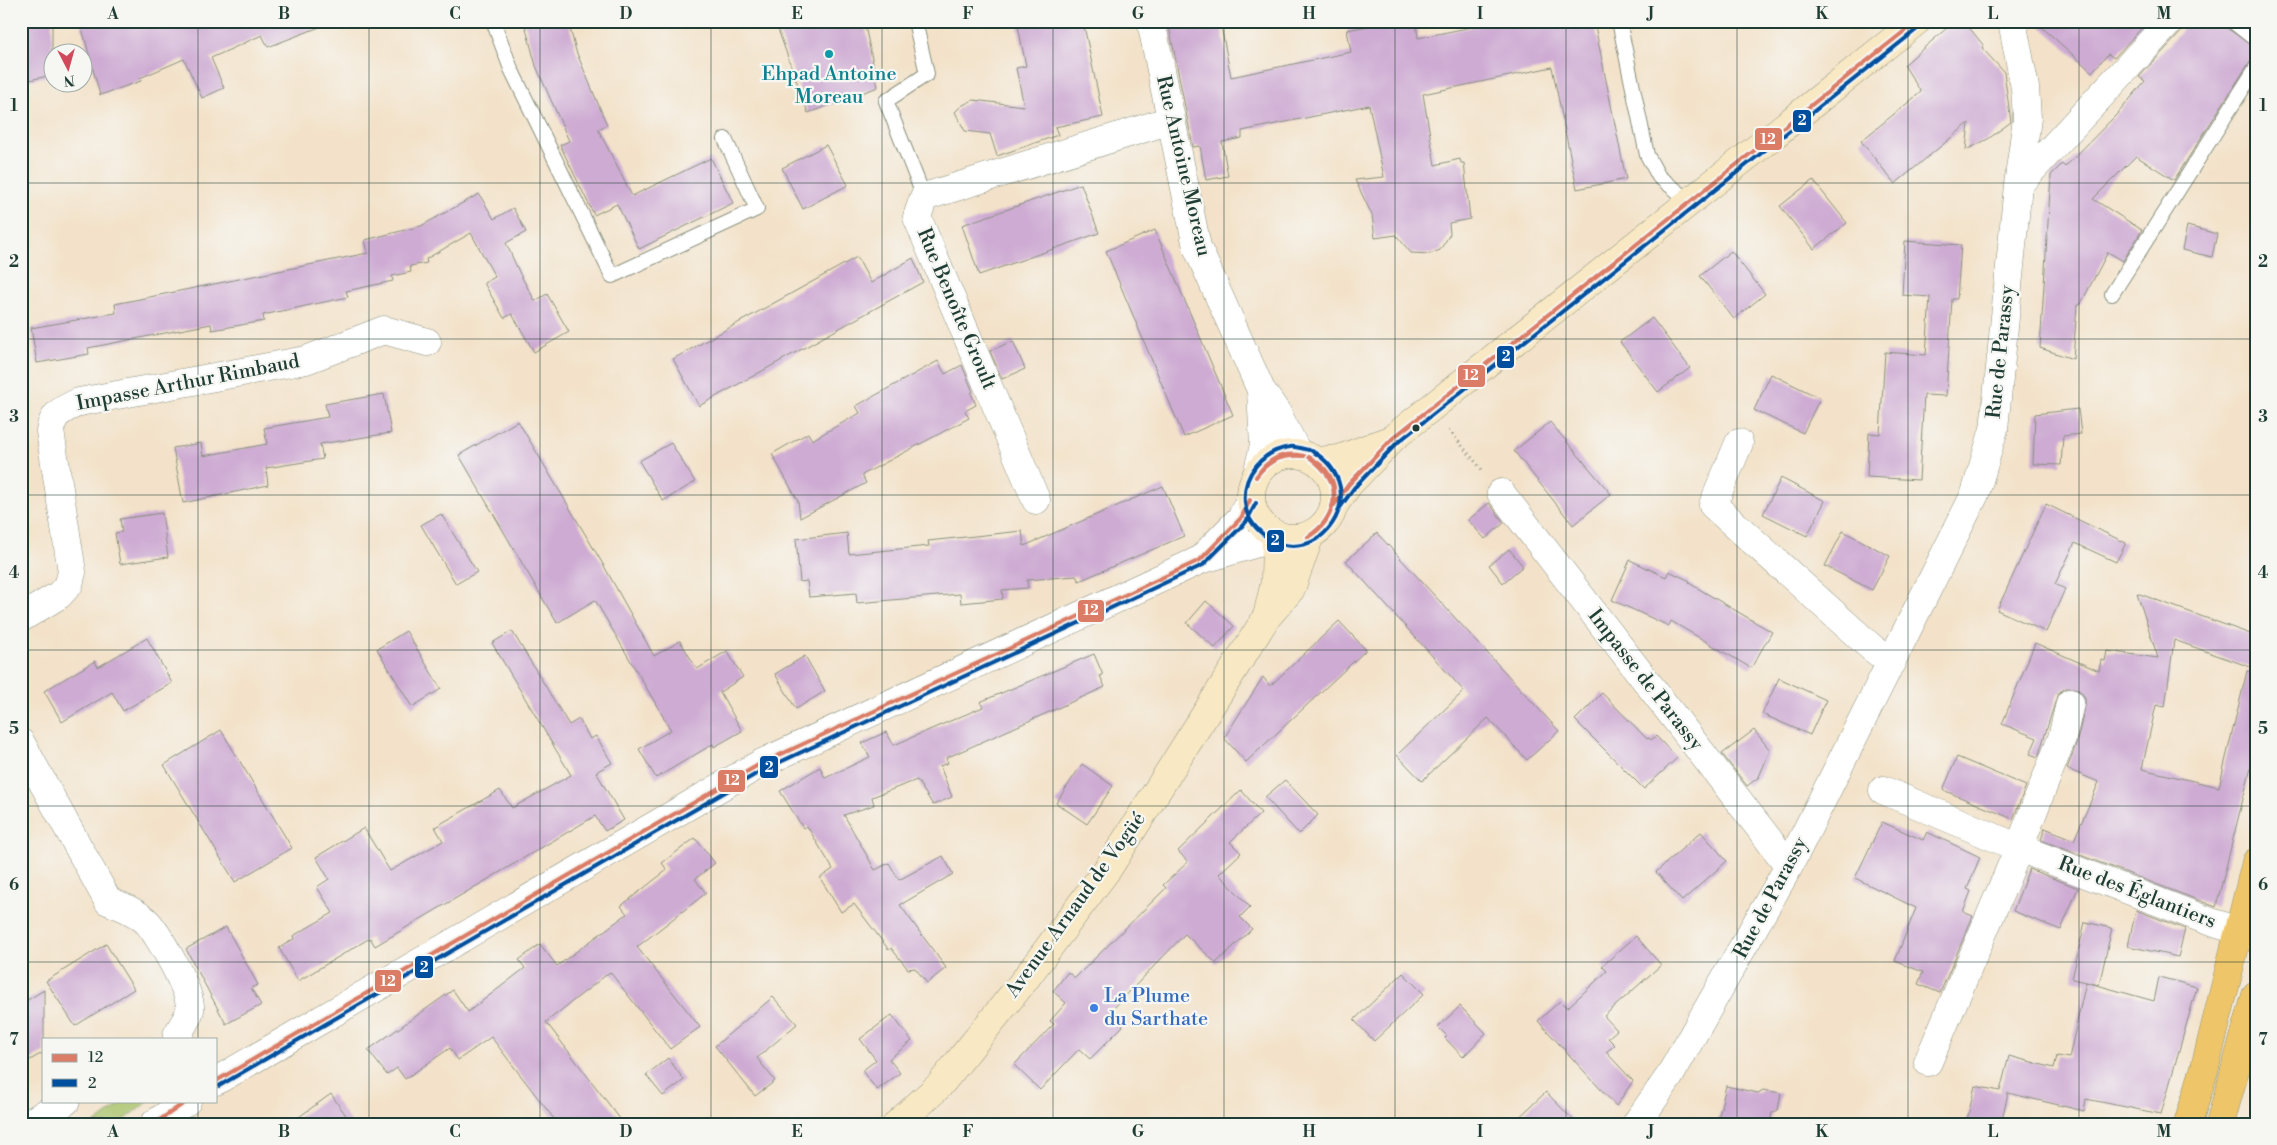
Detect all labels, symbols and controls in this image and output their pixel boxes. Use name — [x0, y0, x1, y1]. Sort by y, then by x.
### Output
text: A — [106, 4, 119, 24]
text: B — [278, 4, 290, 24]
text: C — [449, 4, 461, 24]
text: D — [620, 4, 633, 24]
text: E — [791, 4, 803, 24]
text: F — [962, 4, 974, 24]
text: G — [1132, 4, 1145, 24]
text: H — [1302, 4, 1316, 24]
text: I — [1477, 4, 1483, 24]
text: J — [1646, 4, 1654, 24]
text: K — [1816, 4, 1830, 24]
text: L — [1988, 4, 1999, 24]
text: M — [2157, 4, 2172, 24]
north arrow — [42, 42, 92, 92]
marker: Ehpad Antoine Moreau — [823, 48, 835, 60]
place label: Ehpad Antoine Moreau — [761, 62, 897, 110]
text: N — [63, 70, 76, 89]
street label: Rue Antoine Moreau — [1150, 73, 1216, 259]
text: 1 — [10, 96, 18, 116]
text: 1 — [2259, 96, 2267, 116]
line badge: 2 — [1792, 109, 1812, 133]
text: 2 — [1798, 112, 1807, 130]
line badge: 12 — [1754, 127, 1783, 151]
text: 12 — [1760, 131, 1776, 149]
street label: Rue Benoîte Groult — [911, 224, 1001, 394]
text: 2 — [9, 252, 19, 272]
text: 2 — [2258, 252, 2268, 272]
street label: Rue de Parassy — [1982, 284, 2020, 420]
line badge: 2 — [1496, 345, 1515, 369]
text: 2 — [1502, 348, 1511, 366]
street label: Impasse Arthur Rimbaud — [74, 349, 302, 417]
line badge: 12 — [1457, 364, 1486, 388]
text: 12 — [1463, 367, 1479, 385]
text: 3 — [9, 407, 19, 427]
text: 3 — [2258, 407, 2268, 427]
unlabelled marker — [1411, 423, 1421, 433]
line badge: 2 — [1266, 529, 1285, 553]
text: 2 — [1271, 532, 1280, 550]
text: 4 — [9, 563, 20, 583]
text: 4 — [2258, 563, 2269, 583]
line badge: 12 — [1077, 599, 1105, 623]
text: 12 — [1083, 602, 1099, 620]
street label: Impasse de Parassy — [1582, 604, 1708, 756]
text: 5 — [9, 719, 19, 739]
text: 5 — [2258, 719, 2268, 739]
line badge: 2 — [759, 755, 779, 779]
text: 2 — [765, 759, 774, 777]
line badge: 12 — [717, 769, 746, 793]
text: 12 — [724, 772, 740, 790]
street label: Avenue Arnaud de Vogüé — [1000, 808, 1152, 1003]
street label: Rue de Parassy — [1728, 833, 1814, 963]
street label: Rue des Églantiers — [2055, 850, 2220, 935]
text: 6 — [9, 875, 19, 895]
text: 6 — [2258, 875, 2268, 895]
line badge: 2 — [414, 955, 434, 979]
text: 2 — [420, 959, 429, 977]
line badge: 12 — [374, 969, 402, 993]
text: 12 — [380, 973, 396, 991]
place label: La Plume du Sarthate — [1104, 984, 1208, 1032]
marker: La Plume du Sarthate — [1088, 1002, 1100, 1014]
text: 7 — [9, 1030, 19, 1050]
text: 7 — [2258, 1030, 2268, 1050]
legend — [42, 1038, 218, 1102]
text: 12 — [88, 1048, 103, 1067]
text: 2 — [88, 1074, 97, 1093]
text: A — [106, 1122, 119, 1142]
text: B — [278, 1122, 290, 1142]
text: C — [449, 1122, 461, 1142]
text: D — [620, 1122, 633, 1142]
text: E — [791, 1122, 803, 1142]
text: F — [962, 1122, 974, 1142]
text: G — [1132, 1122, 1145, 1142]
text: H — [1302, 1122, 1316, 1142]
text: I — [1477, 1122, 1483, 1142]
text: J — [1646, 1122, 1654, 1142]
text: K — [1816, 1122, 1830, 1142]
text: L — [1988, 1122, 1999, 1142]
text: M — [2157, 1122, 2172, 1142]

